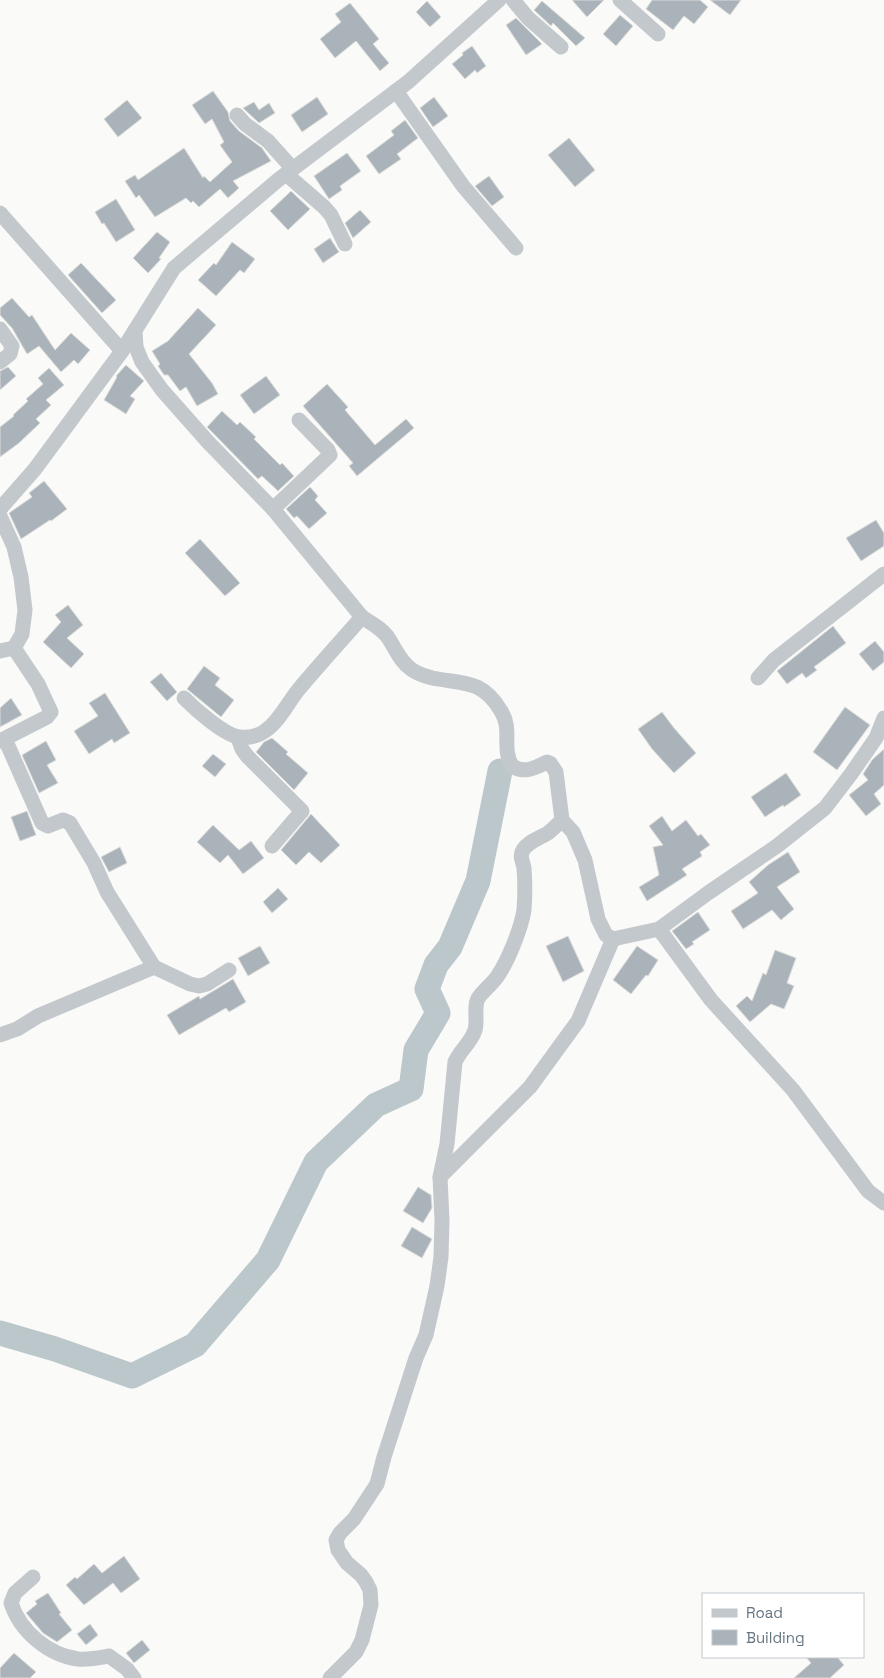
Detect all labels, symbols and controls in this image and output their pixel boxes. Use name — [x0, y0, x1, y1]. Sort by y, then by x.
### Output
legend — [702, 1593, 864, 1658]
text: Road — [746, 1603, 783, 1622]
text: Building — [746, 1628, 805, 1647]

